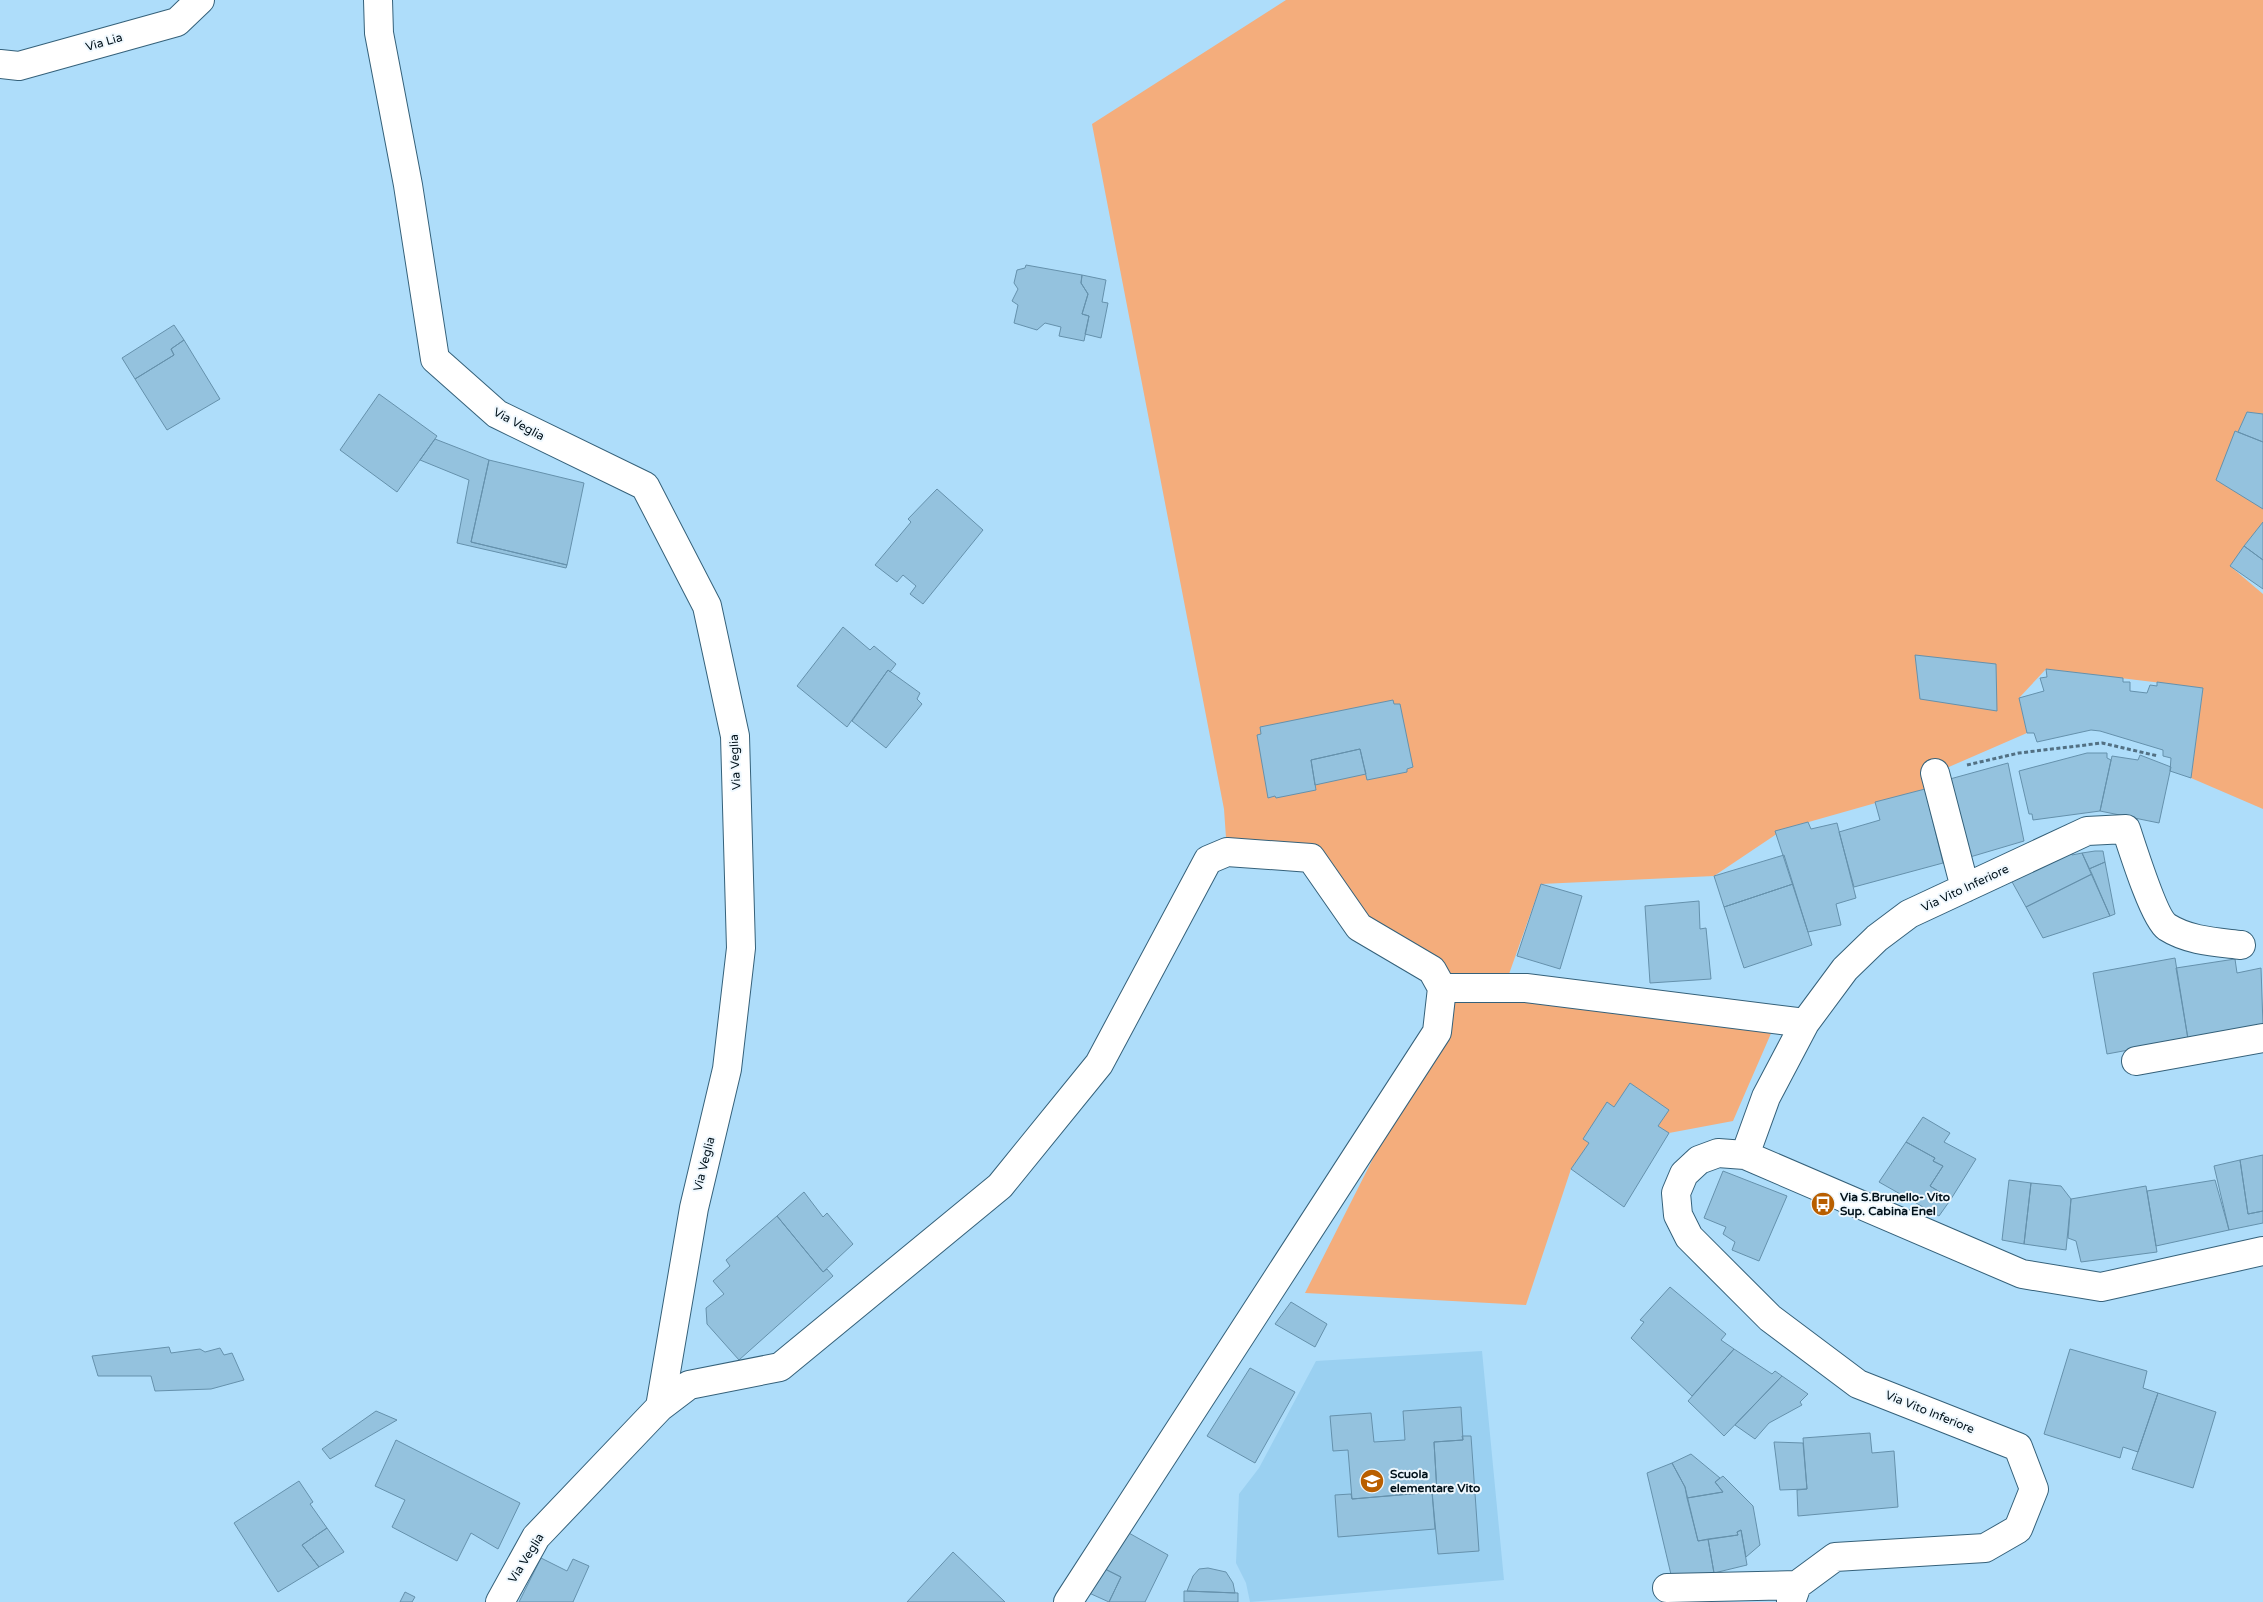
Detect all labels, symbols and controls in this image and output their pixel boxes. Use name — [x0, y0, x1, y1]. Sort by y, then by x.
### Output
street label: Via Lia — [84, 30, 124, 54]
street label: Via Veglia — [491, 405, 547, 443]
street label: Via Veglia — [727, 734, 743, 790]
street label: Via Vito Inferiore — [1919, 862, 2011, 914]
street label: Via Veglia — [690, 1135, 718, 1193]
place label: Via S.Brunello- Vito Sup. Cabina Enel — [1840, 1190, 1950, 1219]
bus stop icon: Via S.Brunello- Vito Sup. Cabina Enel — [1810, 1191, 1836, 1217]
street label: Via Vito Inferiore — [1883, 1388, 1977, 1436]
place label: Scuola elementare Vito — [1390, 1467, 1480, 1495]
school or university icon: Scuola elementare Vito — [1359, 1468, 1385, 1494]
street label: Via Veglia — [505, 1531, 547, 1585]

